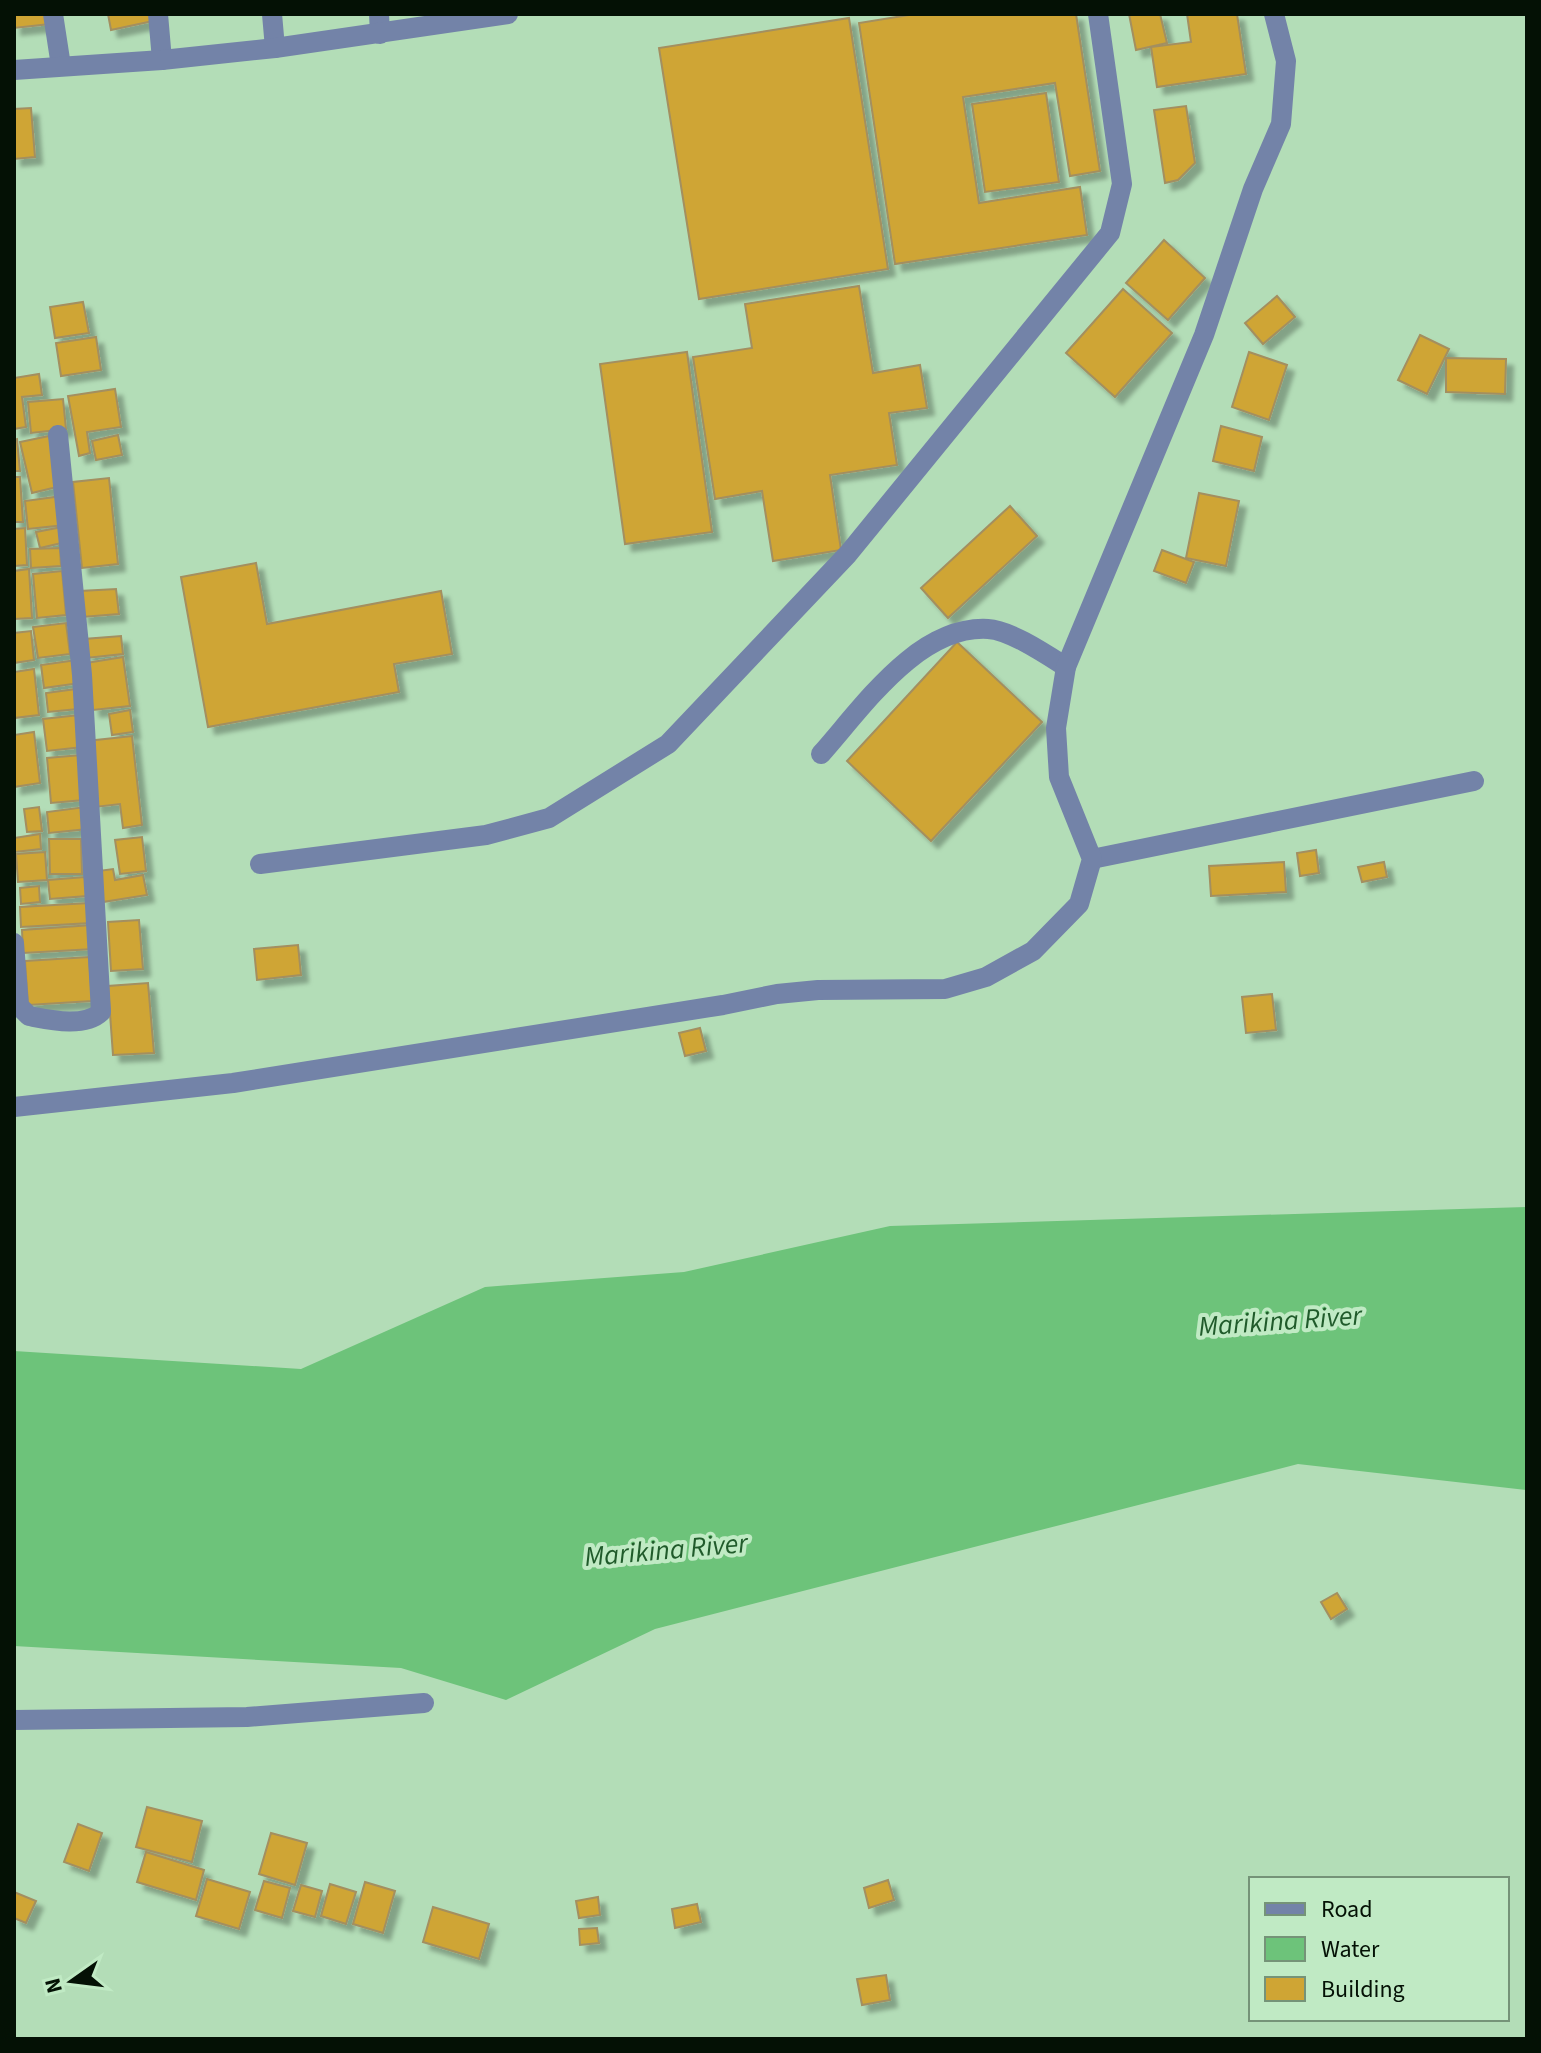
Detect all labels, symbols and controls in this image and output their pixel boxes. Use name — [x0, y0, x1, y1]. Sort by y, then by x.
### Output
water label: Marikina River — [1197, 1295, 1365, 1347]
water label: Marikina River — [583, 1523, 751, 1577]
legend — [1249, 1877, 1509, 2021]
text: Road — [1321, 1892, 1373, 1927]
text: Water — [1321, 1932, 1380, 1967]
north arrow — [32, 1941, 112, 2021]
text: Building — [1321, 1972, 1405, 2007]
text: N — [36, 1975, 71, 1997]

